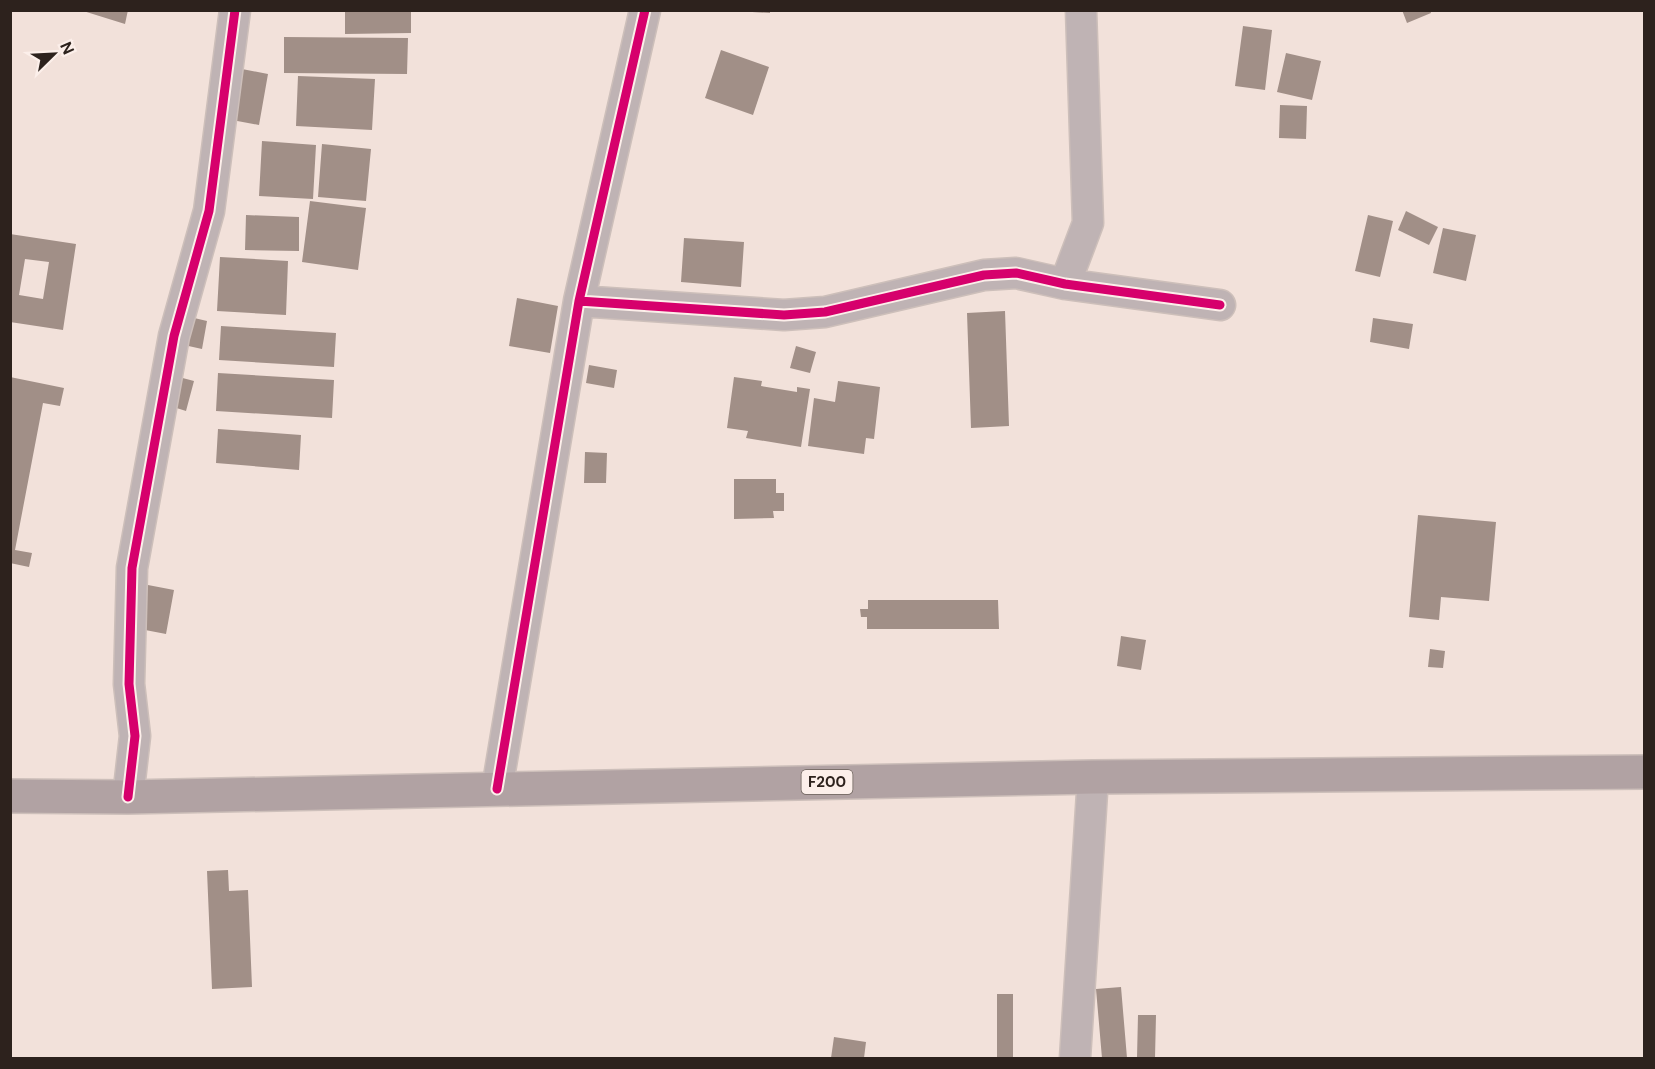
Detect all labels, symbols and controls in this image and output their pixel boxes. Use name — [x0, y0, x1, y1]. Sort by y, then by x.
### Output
north arrow — [24, 24, 84, 84]
text: N — [55, 39, 79, 58]
road number: F200 — [802, 770, 852, 794]

